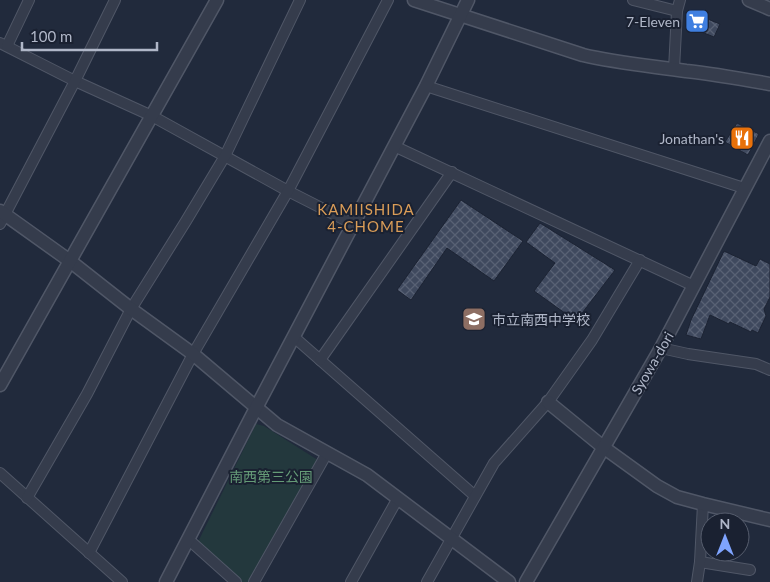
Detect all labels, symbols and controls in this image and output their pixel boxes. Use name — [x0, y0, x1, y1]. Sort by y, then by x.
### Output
supermarket icon: 7-Eleven — [684, 8, 710, 34]
place label: 7-Eleven — [626, 13, 680, 30]
scale bar — [22, 20, 158, 52]
text: 100 m — [30, 27, 72, 45]
restaurant icon: Jonathan's — [729, 125, 755, 151]
place label: Jonathan's — [659, 130, 724, 147]
district label: KAMIISHIDA 4-CHOME — [317, 200, 415, 235]
school or university icon: 市立南西中学校 — [461, 306, 487, 332]
place label: 市立南西中学校 — [492, 311, 590, 328]
street label: Syowa-dori — [627, 329, 677, 397]
park label: 南西第三公園 — [229, 468, 313, 485]
north arrow — [700, 512, 750, 562]
text: N — [720, 515, 730, 532]

